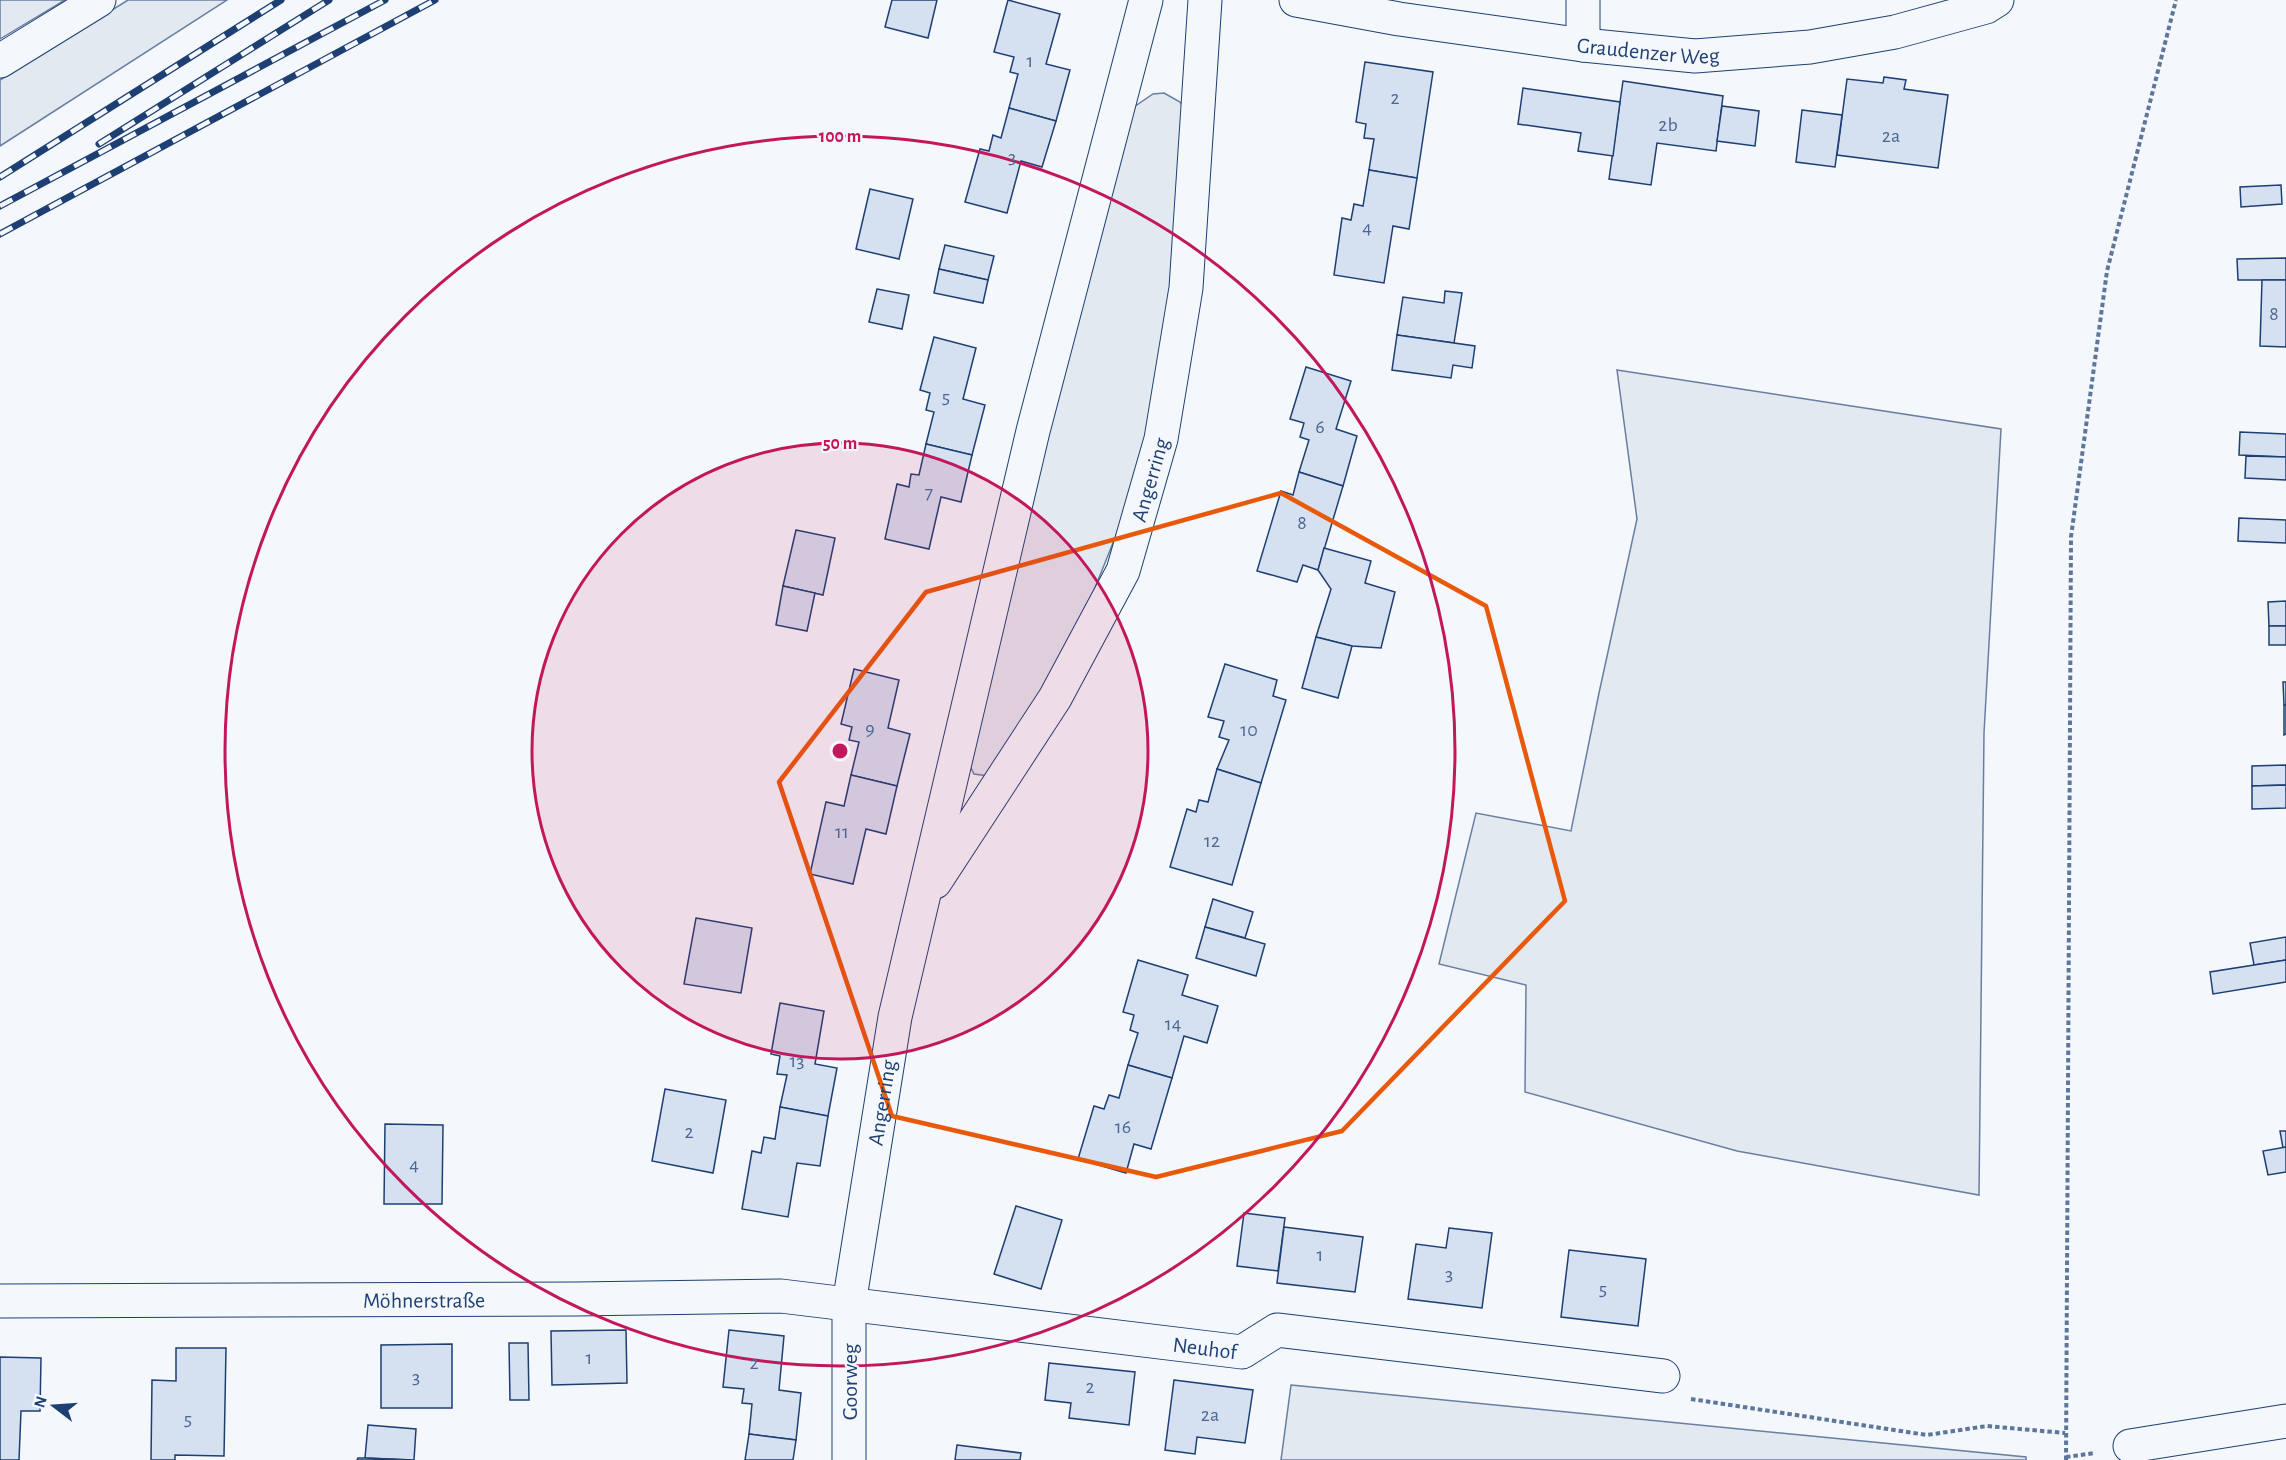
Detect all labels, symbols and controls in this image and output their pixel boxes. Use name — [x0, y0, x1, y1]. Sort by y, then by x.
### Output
street label: Graudenzer Weg — [1576, 34, 1721, 68]
house number: 1 — [1027, 51, 1033, 71]
house number: 2 — [1390, 88, 1400, 108]
house number: 2b — [1658, 115, 1678, 135]
house number: 2a — [1882, 126, 1900, 146]
text: 100 m — [819, 128, 861, 146]
house number: 3 — [1008, 147, 1016, 167]
house number: 4 — [1362, 218, 1372, 238]
house number: 8 — [2269, 304, 2279, 324]
house number: 5 — [942, 387, 950, 407]
house number: 6 — [1315, 417, 1325, 437]
text: 50 m — [823, 435, 857, 453]
street label: Angerring — [1128, 435, 1173, 524]
house number: 7 — [925, 483, 933, 503]
house number: 8 — [1297, 513, 1307, 533]
house number: 9 — [865, 719, 875, 739]
house number: 10 — [1240, 720, 1258, 740]
centre of rings — [830, 741, 850, 761]
house number: 11 — [835, 822, 849, 842]
house number: 12 — [1204, 831, 1220, 851]
house number: 14 — [1165, 1014, 1181, 1034]
house number: 13 — [789, 1051, 805, 1071]
street label: Angerring — [865, 1058, 900, 1147]
house number: 16 — [1115, 1117, 1131, 1137]
house number: 2 — [684, 1122, 694, 1142]
house number: 4 — [409, 1155, 419, 1175]
house number: 1 — [1317, 1245, 1323, 1265]
house number: 3 — [1445, 1264, 1453, 1284]
house number: 5 — [1599, 1279, 1607, 1299]
street label: Möhnerstraße — [363, 1289, 485, 1312]
street label: Neuhof — [1171, 1334, 1239, 1363]
street label: Goorweg — [839, 1343, 861, 1420]
house number: 1 — [586, 1348, 592, 1368]
house number: 2 — [749, 1353, 759, 1373]
house number: 3 — [412, 1367, 420, 1387]
north arrow — [24, 1376, 84, 1436]
house number: 2 — [1085, 1377, 1095, 1397]
text: N — [31, 1394, 50, 1410]
house number: 2a — [1201, 1405, 1219, 1425]
house number: 5 — [184, 1409, 192, 1429]

